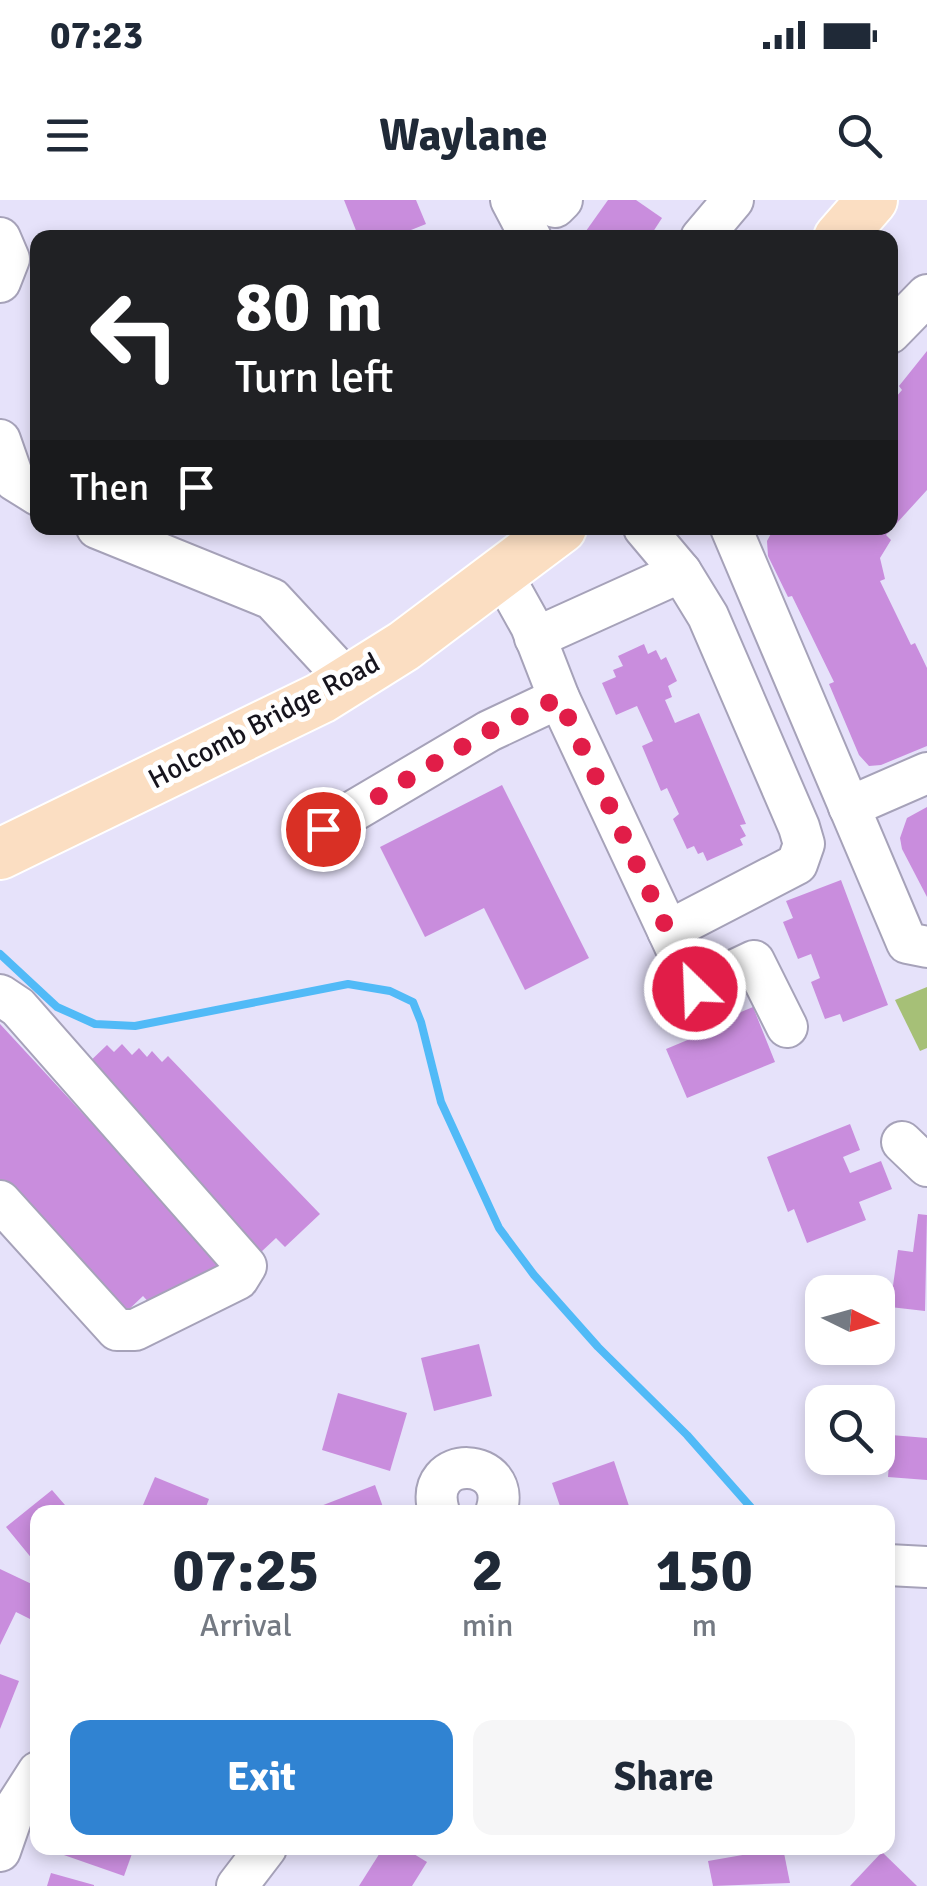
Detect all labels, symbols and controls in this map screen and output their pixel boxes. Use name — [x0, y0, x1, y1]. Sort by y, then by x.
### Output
text: 07:23 — [50, 12, 143, 59]
icon: menu — [40, 108, 95, 163]
text: Waylane — [379, 108, 548, 163]
icon: search — [832, 108, 887, 163]
text: 80 m — [235, 264, 383, 350]
icon: left — [70, 270, 200, 400]
text: Turn left — [235, 350, 394, 405]
icon: arrive — [169, 460, 224, 515]
text: Then — [70, 464, 149, 511]
street label: Holcomb Bridge Road — [143, 646, 385, 796]
pin — [281, 787, 366, 872]
icon: arrive — [296, 802, 351, 857]
position arrow — [643, 937, 747, 1041]
north arrow — [805, 1275, 895, 1365]
map controls — [805, 1275, 895, 1475]
button: search — [805, 1385, 895, 1475]
text: 07:25 — [172, 1534, 320, 1608]
text: 2 — [471, 1534, 504, 1608]
text: 150 — [656, 1534, 753, 1608]
text: Arrival — [200, 1606, 292, 1645]
text: min — [462, 1606, 513, 1645]
text: m — [691, 1606, 717, 1645]
button: Exit — [70, 1720, 453, 1835]
button: Share — [473, 1720, 855, 1835]

